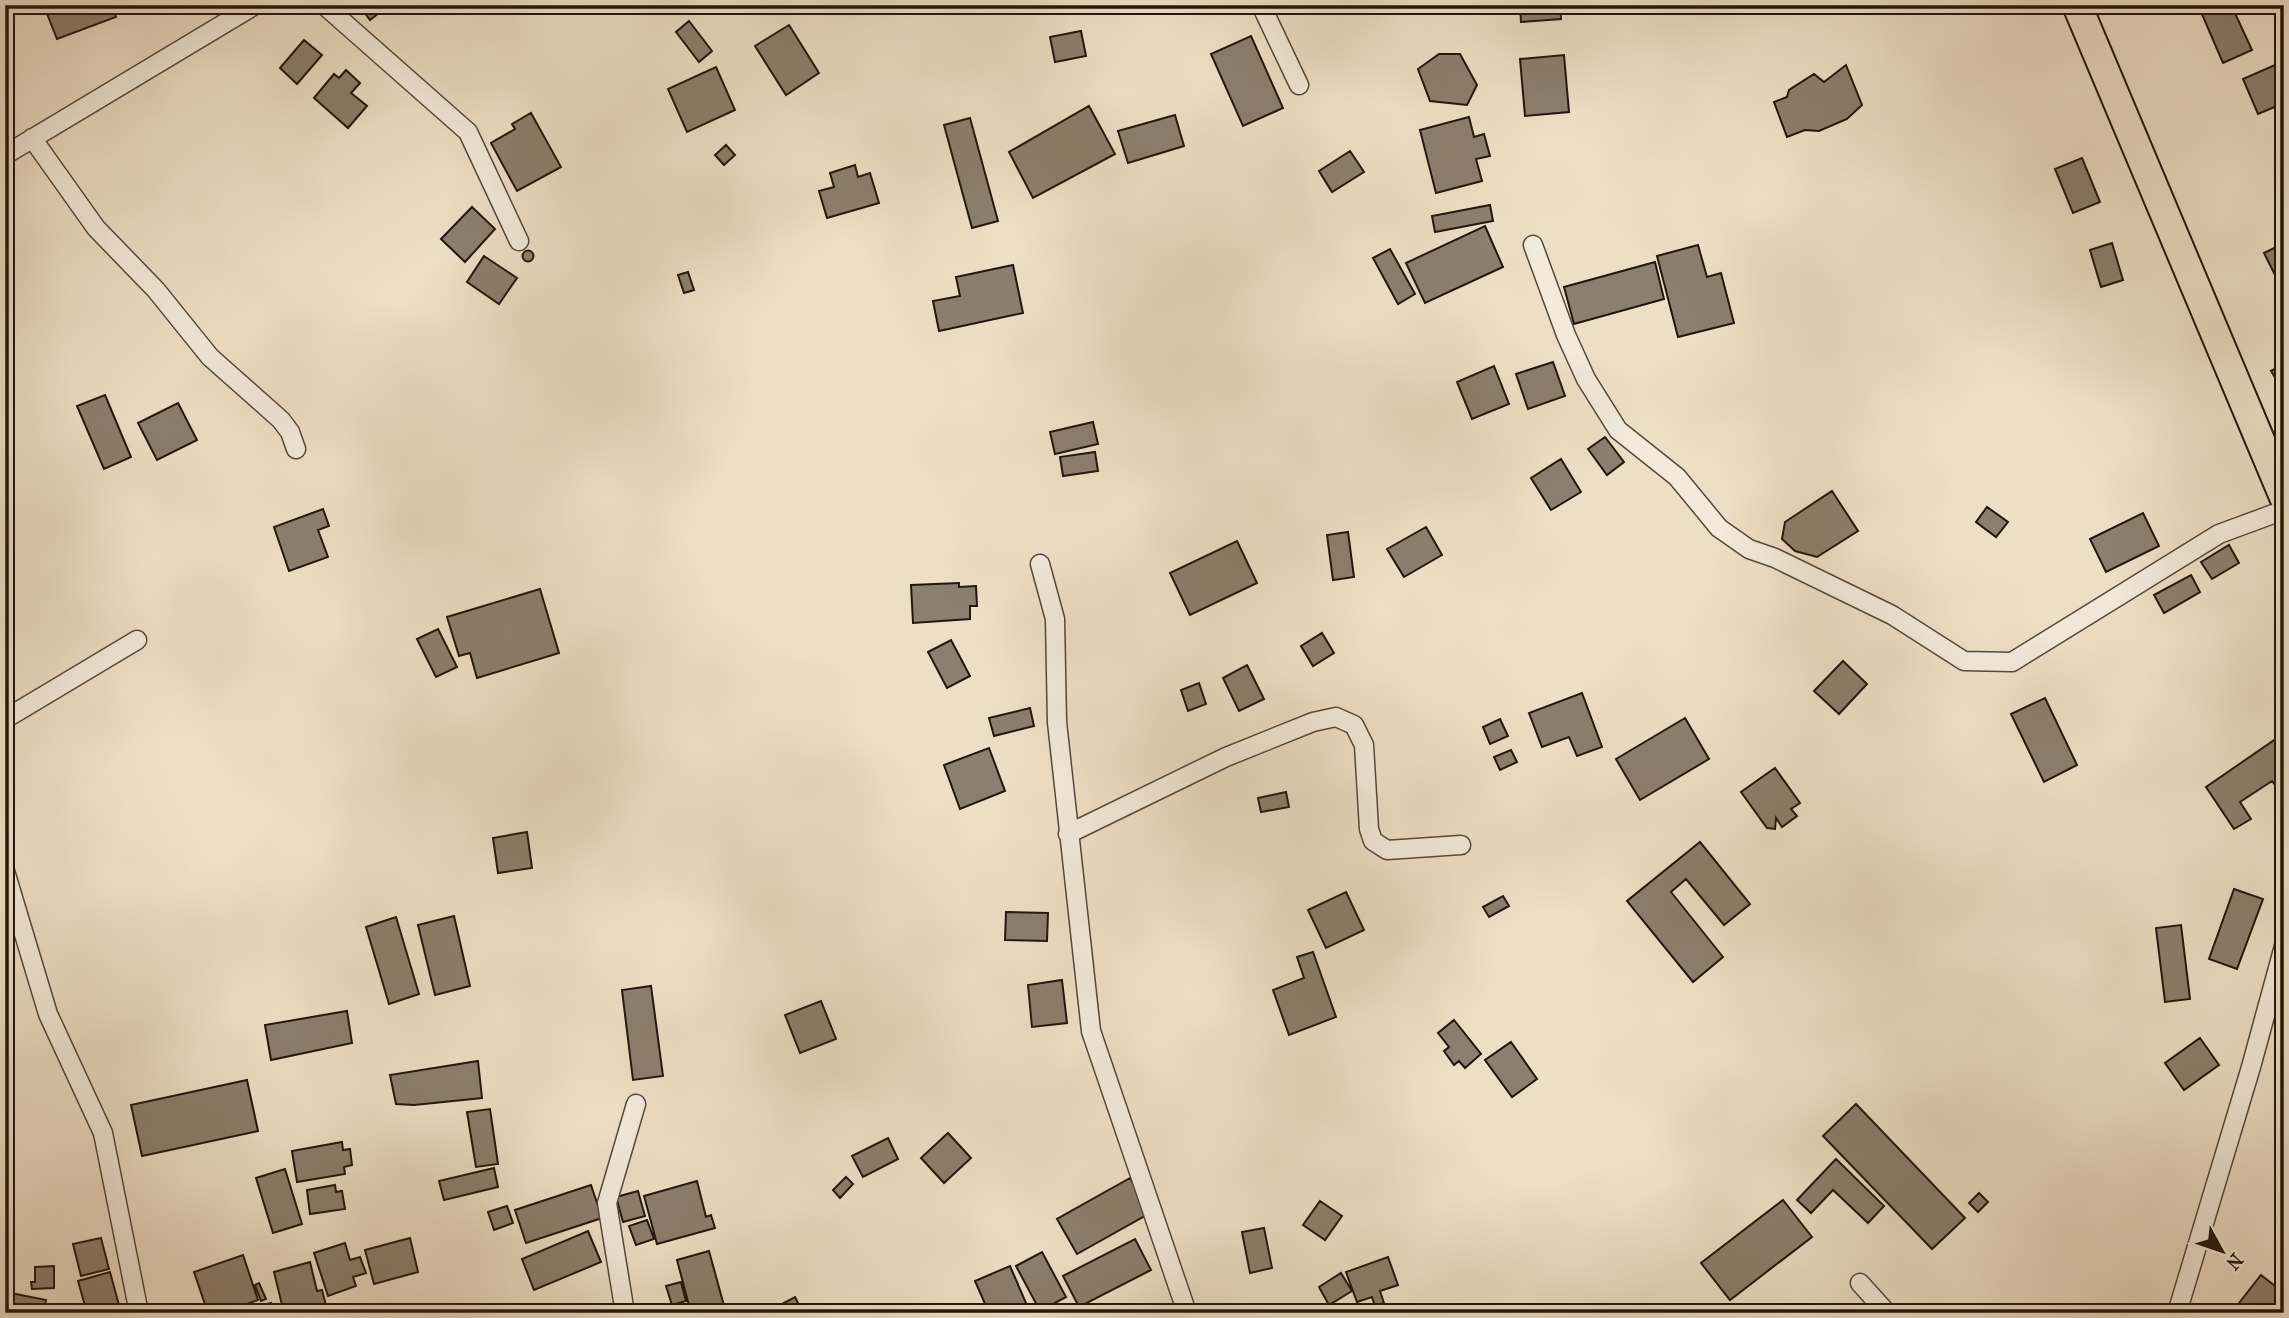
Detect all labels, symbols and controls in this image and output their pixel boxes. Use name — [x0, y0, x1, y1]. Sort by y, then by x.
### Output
north arrow — [2188, 1216, 2258, 1286]
text: N — [2221, 1249, 2247, 1274]

